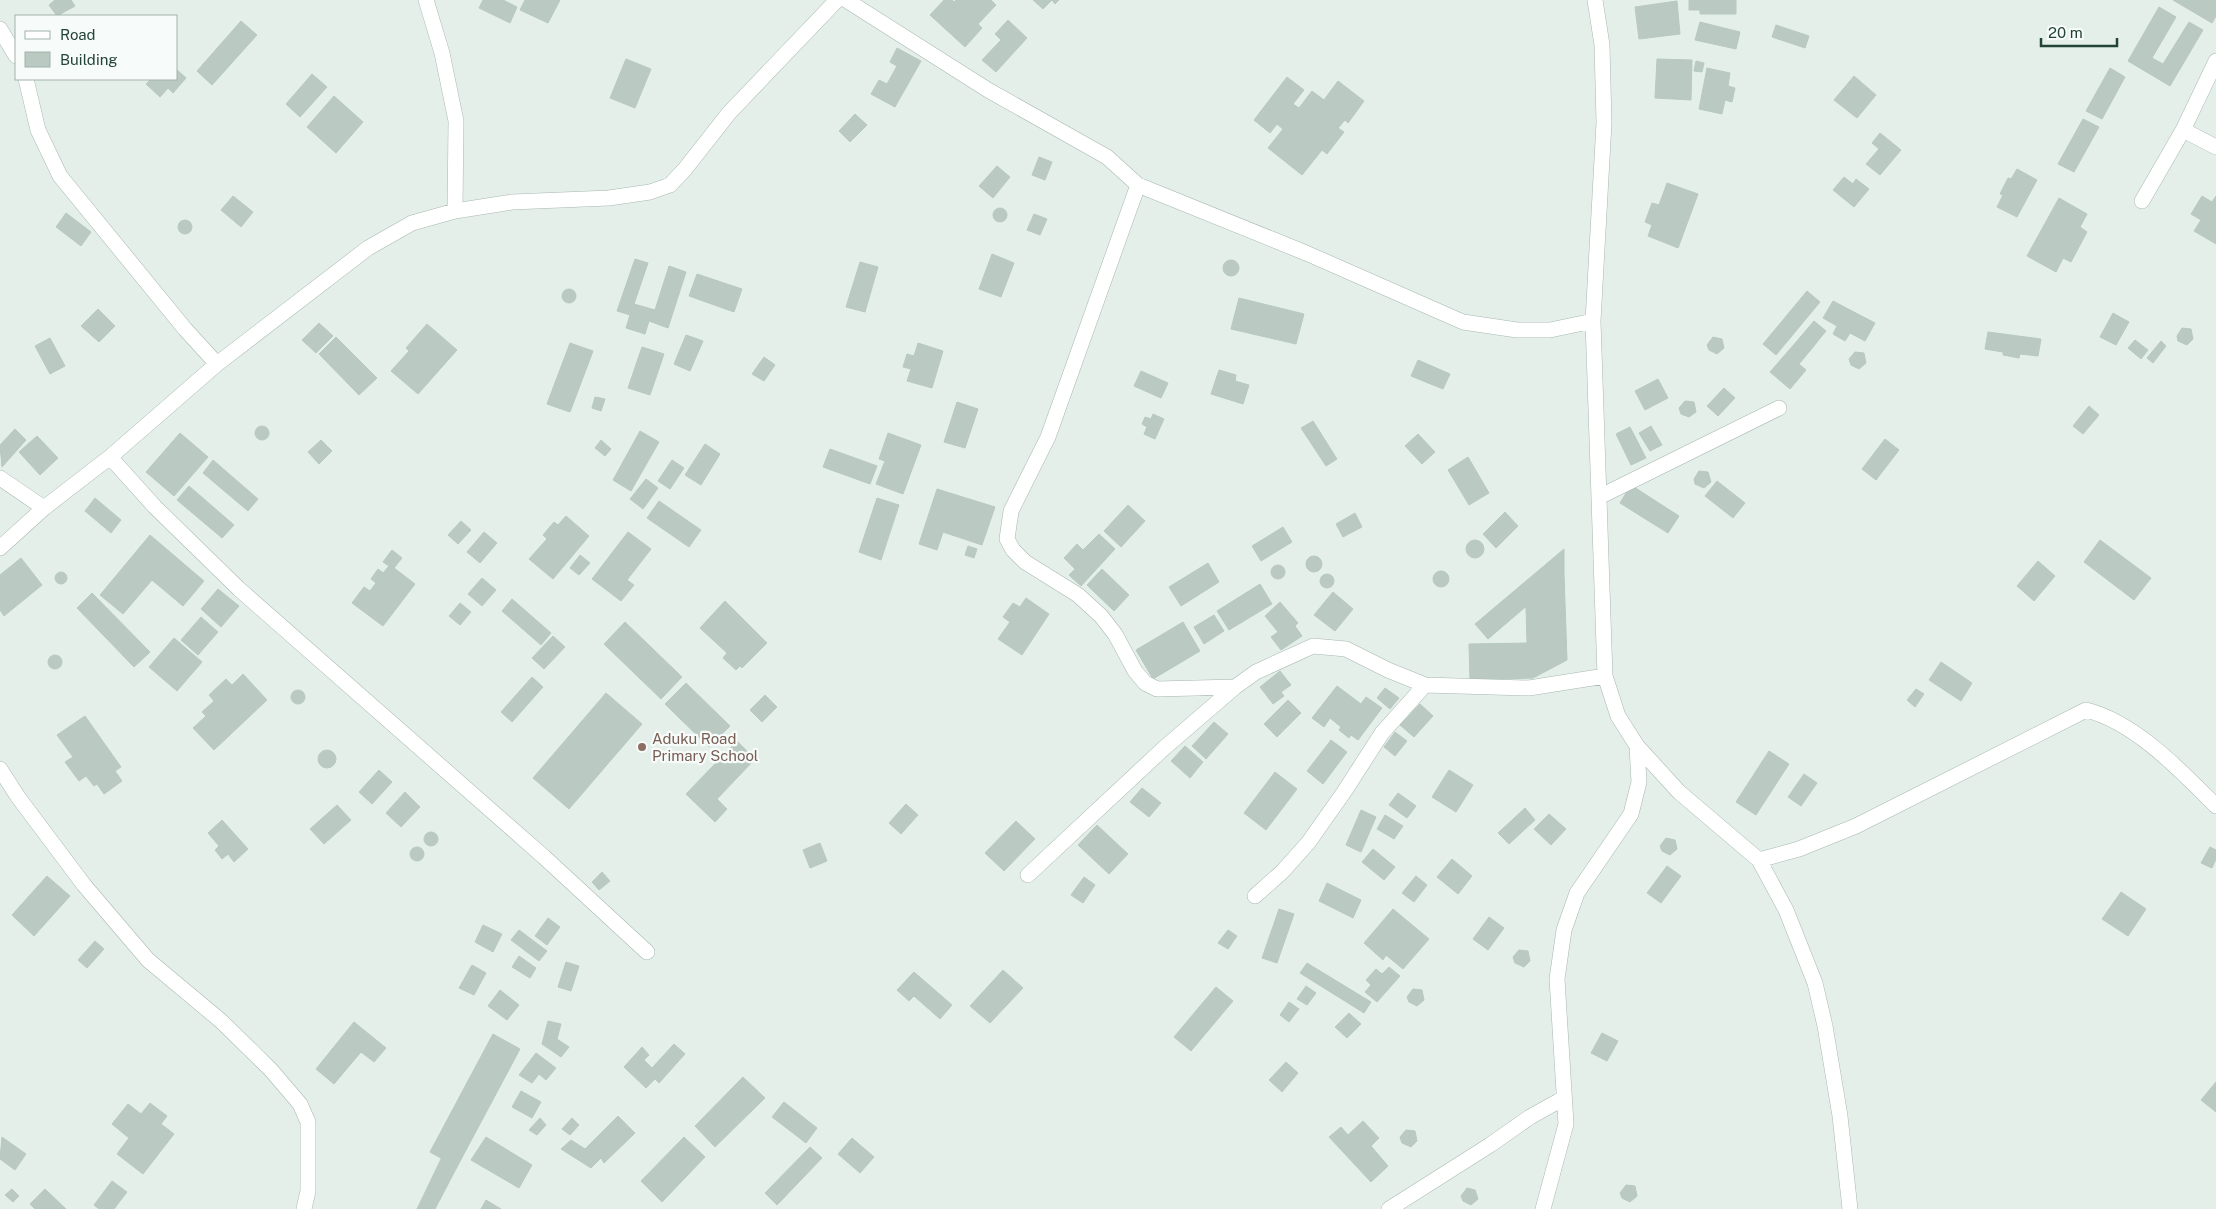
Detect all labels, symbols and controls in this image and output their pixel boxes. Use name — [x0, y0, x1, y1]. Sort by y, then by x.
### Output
legend — [15, 15, 178, 80]
scale bar — [2041, 15, 2117, 47]
text: 20 m — [2048, 24, 2083, 41]
text: Road — [60, 26, 96, 43]
text: Building — [60, 51, 118, 68]
place label: Aduku Road Primary School — [652, 730, 758, 764]
marker: Aduku Road Primary School — [636, 741, 648, 753]

